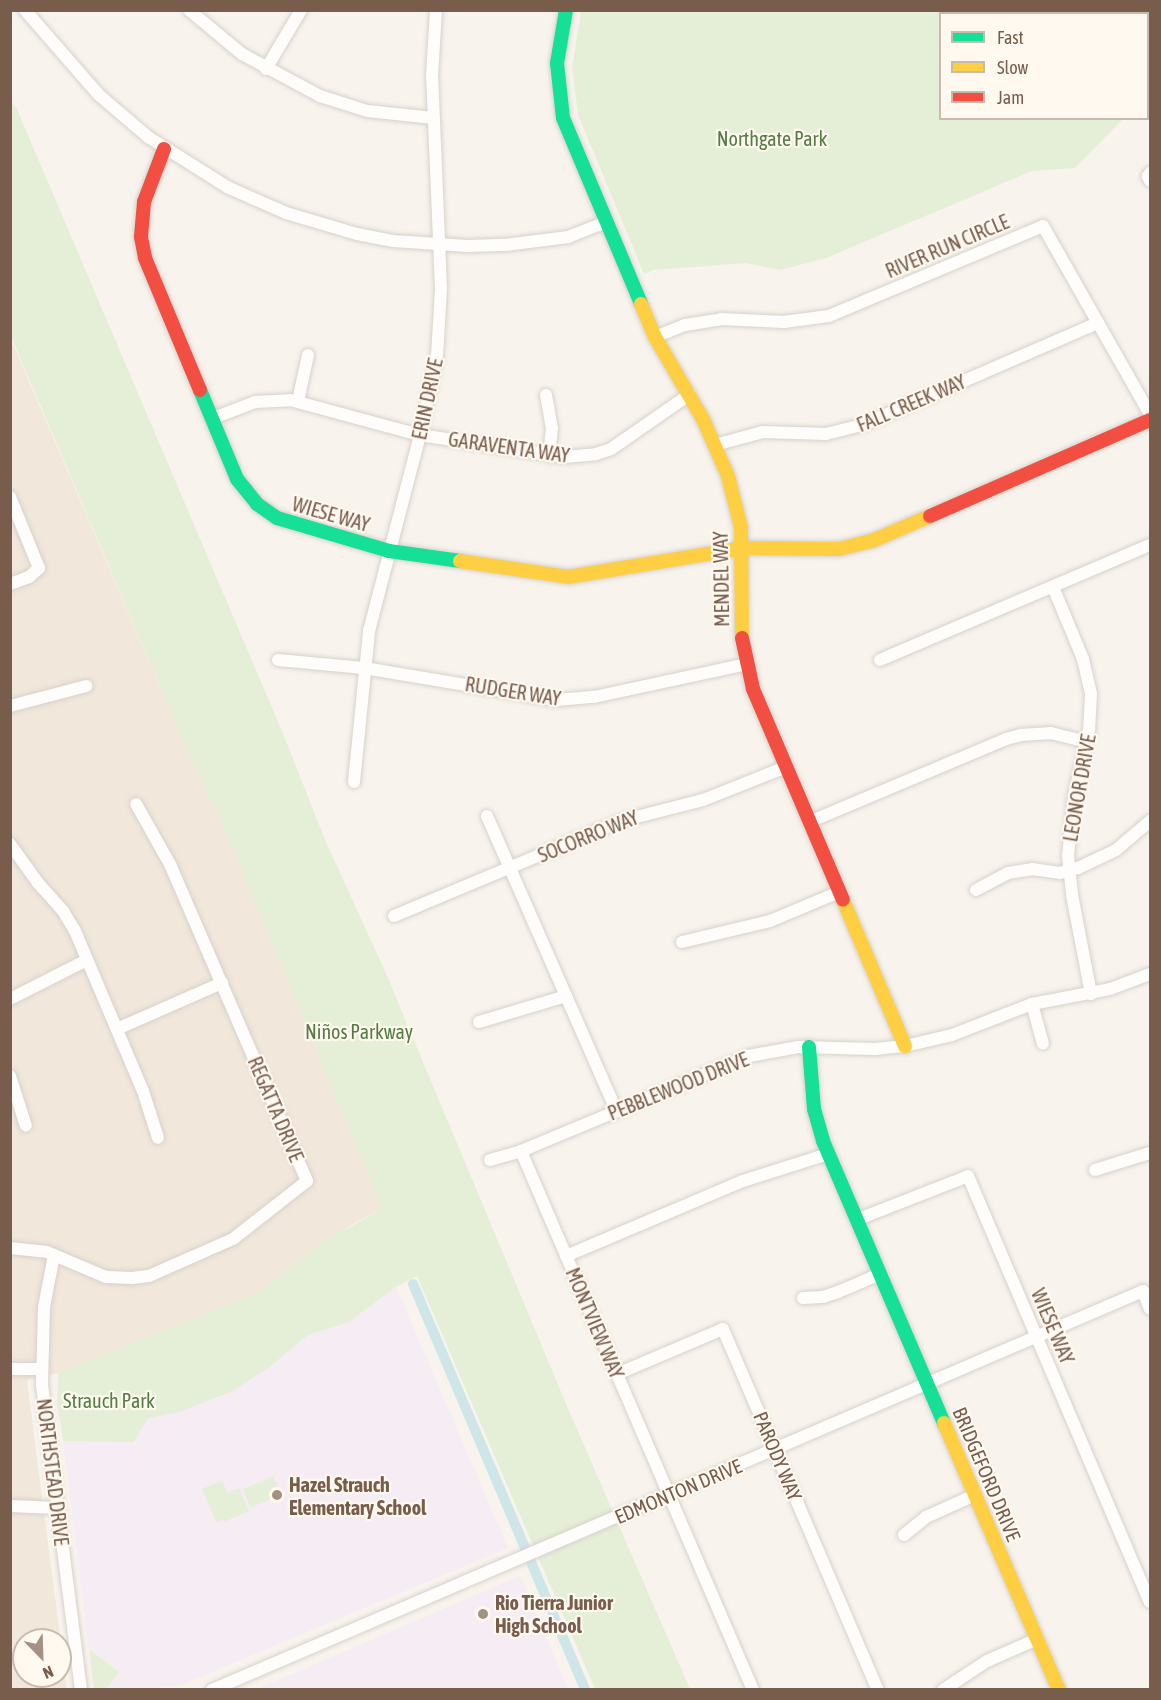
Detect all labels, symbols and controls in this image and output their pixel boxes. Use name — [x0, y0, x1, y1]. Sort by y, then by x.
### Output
legend — [939, 12, 1149, 120]
text: Fast — [997, 27, 1024, 48]
text: Slow — [997, 57, 1028, 78]
text: Jam — [997, 87, 1024, 108]
park label: Northgate Park — [717, 126, 827, 150]
street label: RIVER RUN CIRCLE — [882, 209, 1012, 283]
street label: ERIN DRIVE — [407, 356, 447, 442]
street label: FALL CREEK WAY — [853, 369, 969, 437]
street label: GARAVENTA WAY — [447, 427, 571, 467]
street label: WIESE WAY — [289, 491, 373, 537]
street label: MENDEL WAY — [708, 531, 734, 627]
street label: RUDGER WAY — [463, 672, 563, 710]
street label: LEONOR DRIVE — [1058, 732, 1100, 844]
street label: SOCORRO WAY — [534, 805, 642, 867]
park label: Niños Parkway — [305, 1019, 413, 1043]
street label: PEBBLEWOOD DRIVE — [604, 1047, 752, 1125]
street label: REGATTA DRIVE — [243, 1053, 309, 1165]
street label: MONTVIEW WAY — [561, 1264, 629, 1382]
street label: WIESE WAY — [1026, 1285, 1080, 1367]
park label: Strauch Park — [63, 1388, 155, 1412]
street label: NORTHSTEAD DRIVE — [32, 1397, 74, 1547]
street label: BRIDGEFORD DRIVE — [948, 1403, 1026, 1545]
street label: PARODY WAY — [749, 1408, 807, 1504]
street label: EDMONTON DRIVE — [611, 1453, 745, 1529]
place label: Hazel Strauch Elementary School — [289, 1472, 426, 1519]
marker: Hazel Strauch Elementary School — [270, 1488, 284, 1502]
place label: Rio Tierra Junior High School — [495, 1590, 613, 1637]
marker: Rio Tierra Junior High School — [476, 1607, 490, 1621]
north arrow — [12, 1628, 72, 1688]
text: N — [40, 1663, 56, 1683]

